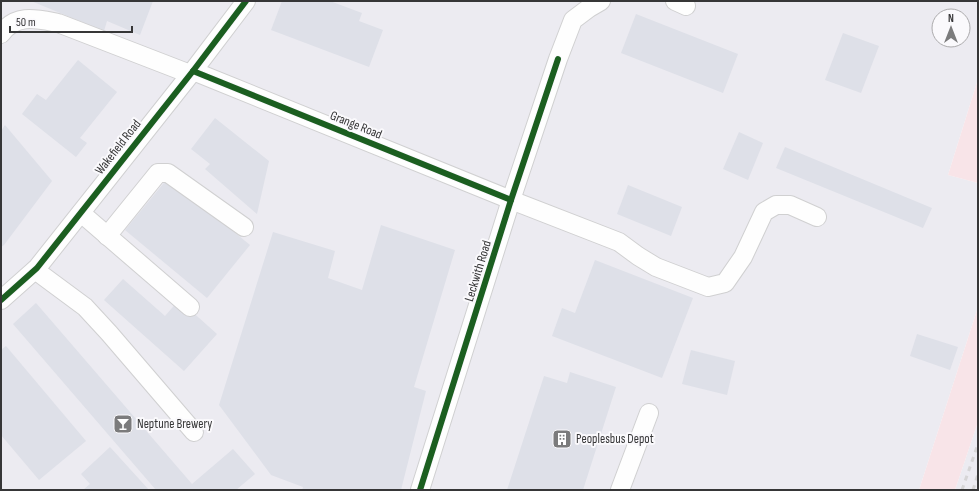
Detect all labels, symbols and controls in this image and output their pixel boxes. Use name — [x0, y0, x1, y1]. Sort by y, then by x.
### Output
scale bar — [10, 8, 132, 34]
north arrow — [931, 8, 971, 48]
text: N — [948, 12, 954, 25]
text: 50 m — [16, 15, 36, 30]
street label: Grange Road — [328, 107, 384, 143]
street label: Wakefield Road — [92, 116, 144, 178]
street label: Leckwith Road — [461, 239, 495, 303]
bar icon: Neptune Brewery — [112, 413, 134, 435]
place label: Neptune Brewery — [137, 416, 212, 432]
building icon: Peoplesbus Depot — [551, 428, 573, 450]
place label: Peoplesbus Depot — [576, 431, 654, 447]

